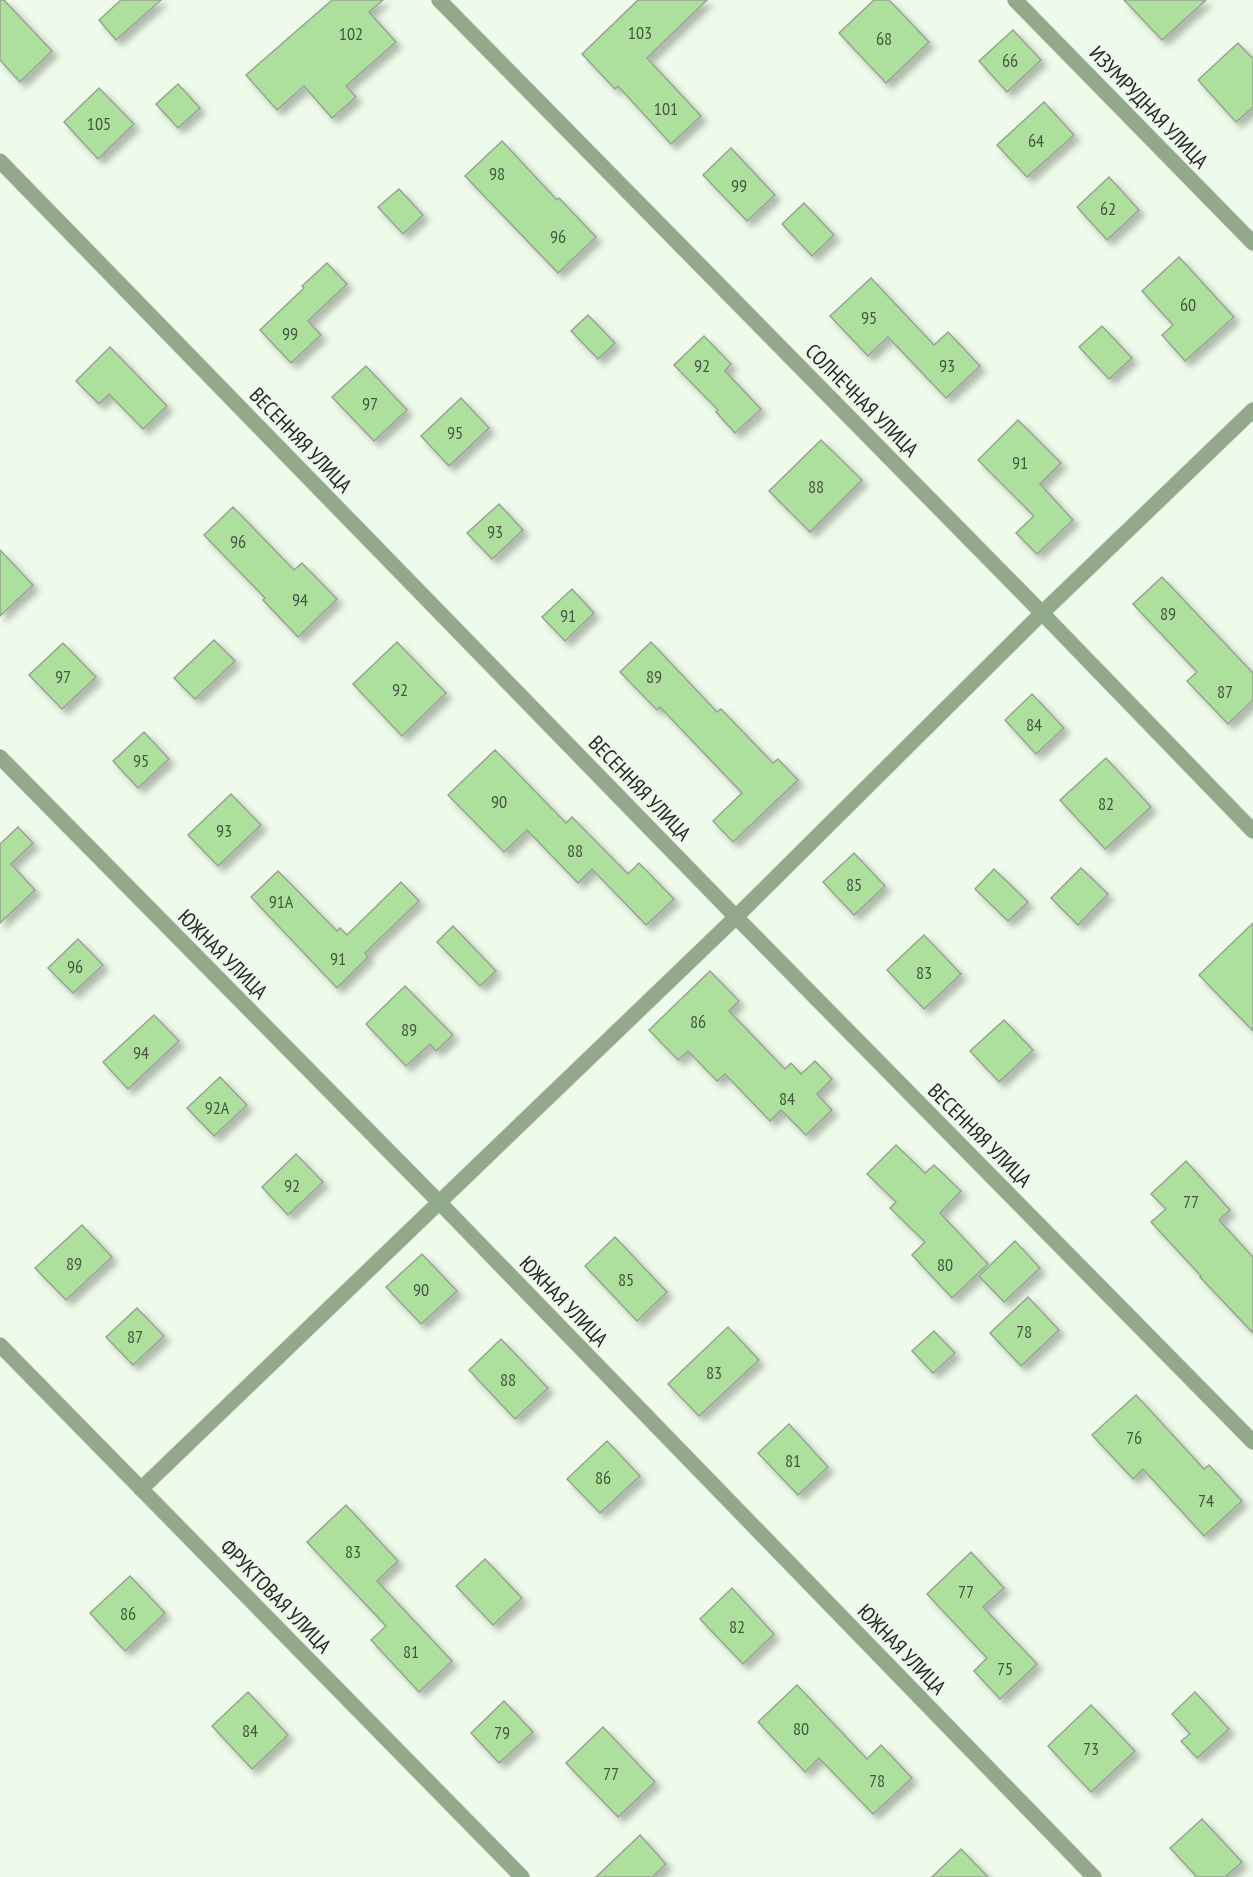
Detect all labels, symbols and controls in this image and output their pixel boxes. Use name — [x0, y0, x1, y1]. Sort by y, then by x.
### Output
house number: 103 — [628, 21, 652, 44]
house number: 102 — [339, 22, 363, 45]
house number: 68 — [876, 27, 892, 50]
street label: ИЗУМРУДНАЯ УЛИЦА — [1084, 40, 1214, 174]
house number: 66 — [1002, 49, 1018, 72]
house number: 101 — [654, 97, 678, 120]
house number: 105 — [87, 112, 111, 135]
house number: 64 — [1028, 129, 1044, 152]
house number: 98 — [489, 162, 505, 185]
house number: 99 — [731, 174, 747, 197]
house number: 62 — [1100, 197, 1116, 220]
house number: 96 — [550, 225, 566, 248]
house number: 60 — [1180, 293, 1196, 316]
house number: 95 — [861, 306, 877, 329]
house number: 99 — [282, 322, 298, 345]
street label: СОЛНЕЧНАЯ УЛИЦА — [800, 338, 924, 462]
house number: 92 — [694, 354, 710, 377]
house number: 93 — [939, 354, 955, 377]
street label: ВЕСЕННЯЯ УЛИЦА — [244, 382, 358, 498]
house number: 97 — [362, 392, 378, 415]
house number: 95 — [447, 421, 463, 444]
house number: 91 — [1012, 451, 1028, 474]
house number: 88 — [808, 475, 824, 498]
house number: 93 — [487, 520, 503, 543]
house number: 96 — [230, 530, 246, 553]
house number: 94 — [292, 588, 308, 611]
house number: 89 — [1160, 602, 1176, 625]
house number: 91 — [560, 604, 576, 627]
house number: 97 — [55, 665, 71, 688]
house number: 89 — [646, 665, 662, 688]
house number: 92 — [392, 678, 408, 701]
house number: 87 — [1217, 680, 1233, 703]
house number: 84 — [1026, 713, 1042, 736]
street label: ВЕСЕННЯЯ УЛИЦА — [583, 730, 697, 846]
house number: 95 — [133, 749, 149, 772]
house number: 90 — [491, 790, 507, 813]
house number: 82 — [1098, 792, 1114, 815]
house number: 93 — [216, 819, 232, 842]
house number: 88 — [567, 839, 583, 862]
house number: 85 — [846, 873, 862, 896]
house number: 91А — [269, 890, 294, 913]
street label: ЮЖНАЯ УЛИЦА — [172, 903, 274, 1005]
house number: 91 — [330, 947, 346, 970]
house number: 96 — [67, 955, 83, 978]
house number: 83 — [916, 961, 932, 984]
house number: 86 — [690, 1010, 706, 1033]
house number: 89 — [401, 1018, 417, 1041]
house number: 94 — [133, 1041, 149, 1064]
street label: ВЕСЕННЯЯ УЛИЦА — [922, 1077, 1038, 1193]
house number: 84 — [779, 1087, 795, 1110]
house number: 92А — [205, 1096, 230, 1119]
house number: 92 — [284, 1174, 300, 1197]
house number: 77 — [1183, 1190, 1199, 1213]
street label: ЮЖНАЯ УЛИЦА — [514, 1250, 614, 1352]
house number: 89 — [66, 1252, 82, 1275]
house number: 80 — [937, 1253, 953, 1276]
house number: 85 — [618, 1268, 634, 1291]
house number: 90 — [413, 1278, 429, 1301]
house number: 78 — [1016, 1320, 1032, 1343]
house number: 87 — [127, 1325, 143, 1348]
house number: 83 — [706, 1361, 722, 1384]
house number: 88 — [500, 1368, 516, 1391]
house number: 76 — [1126, 1426, 1142, 1449]
house number: 81 — [785, 1449, 801, 1472]
house number: 86 — [595, 1466, 611, 1489]
house number: 74 — [1198, 1489, 1214, 1512]
street label: ФРУКТОВАЯ УЛИЦА — [215, 1533, 337, 1659]
house number: 83 — [345, 1540, 361, 1563]
house number: 77 — [958, 1580, 974, 1603]
street label: ЮЖНАЯ УЛИЦА — [852, 1598, 952, 1700]
house number: 86 — [120, 1602, 136, 1625]
house number: 82 — [729, 1615, 745, 1638]
house number: 81 — [403, 1640, 419, 1663]
house number: 75 — [997, 1657, 1013, 1680]
house number: 80 — [793, 1717, 809, 1740]
house number: 84 — [242, 1719, 258, 1742]
house number: 79 — [494, 1721, 510, 1744]
house number: 73 — [1083, 1737, 1099, 1760]
house number: 77 — [603, 1762, 619, 1785]
house number: 78 — [869, 1769, 885, 1792]

